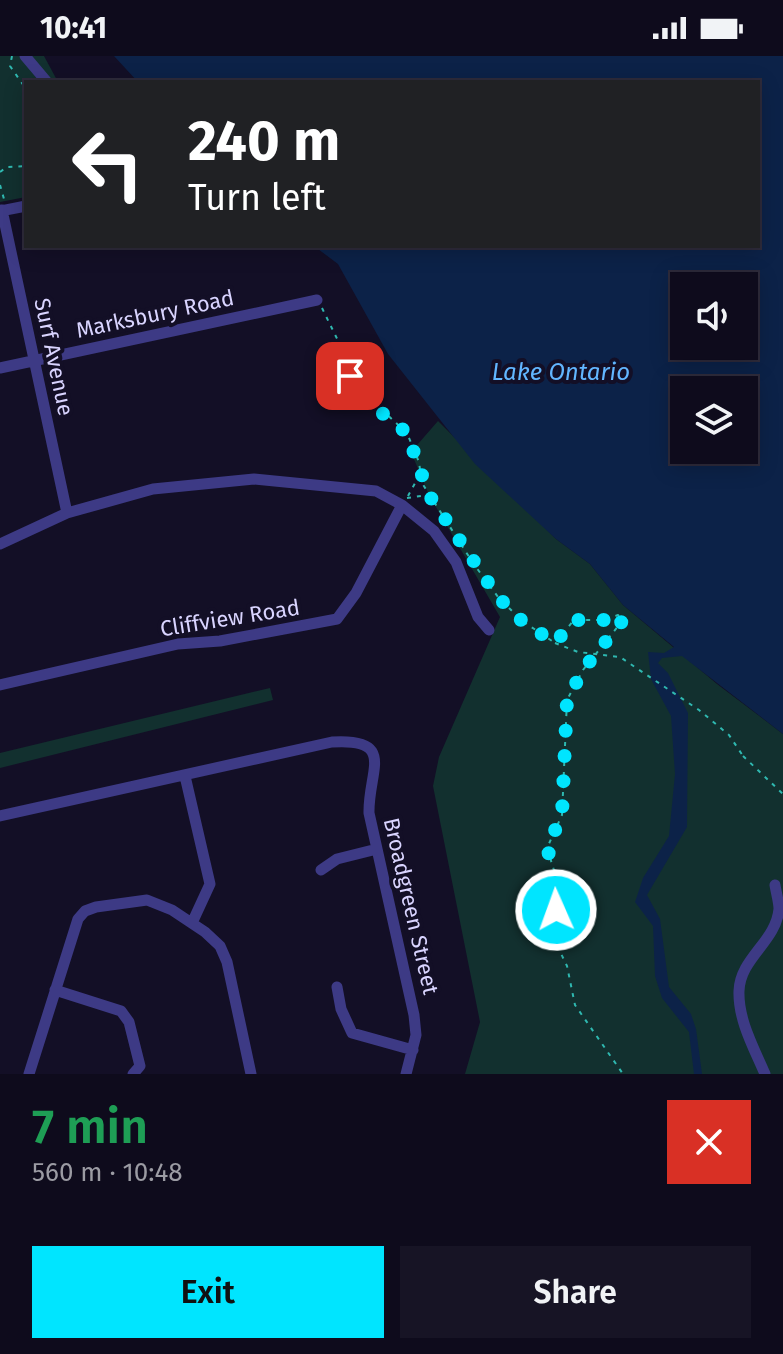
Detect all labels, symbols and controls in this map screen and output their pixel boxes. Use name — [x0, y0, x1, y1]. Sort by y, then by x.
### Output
text: 10:41 — [40, 10, 107, 46]
text: 240 m — [188, 108, 340, 175]
icon: left — [56, 112, 160, 216]
text: Turn left — [188, 176, 326, 220]
map controls — [670, 272, 758, 464]
button: sound — [670, 272, 758, 360]
street label: Marksbury Road — [74, 284, 236, 344]
street label: Surf Avenue — [28, 296, 80, 418]
pin — [316, 342, 384, 410]
icon: arrive — [328, 354, 372, 398]
water label: Lake Ontario — [492, 358, 630, 386]
button: layers — [670, 376, 758, 464]
street label: Cliffview Road — [158, 594, 302, 642]
street label: Broadgreen Street — [378, 815, 444, 997]
position arrow — [514, 868, 598, 952]
text: 7 min — [32, 1098, 148, 1156]
button: close — [667, 1100, 751, 1184]
text: 560 m · 10:48 — [32, 1157, 183, 1188]
button: Exit — [32, 1246, 384, 1338]
button: Share — [400, 1246, 751, 1338]

